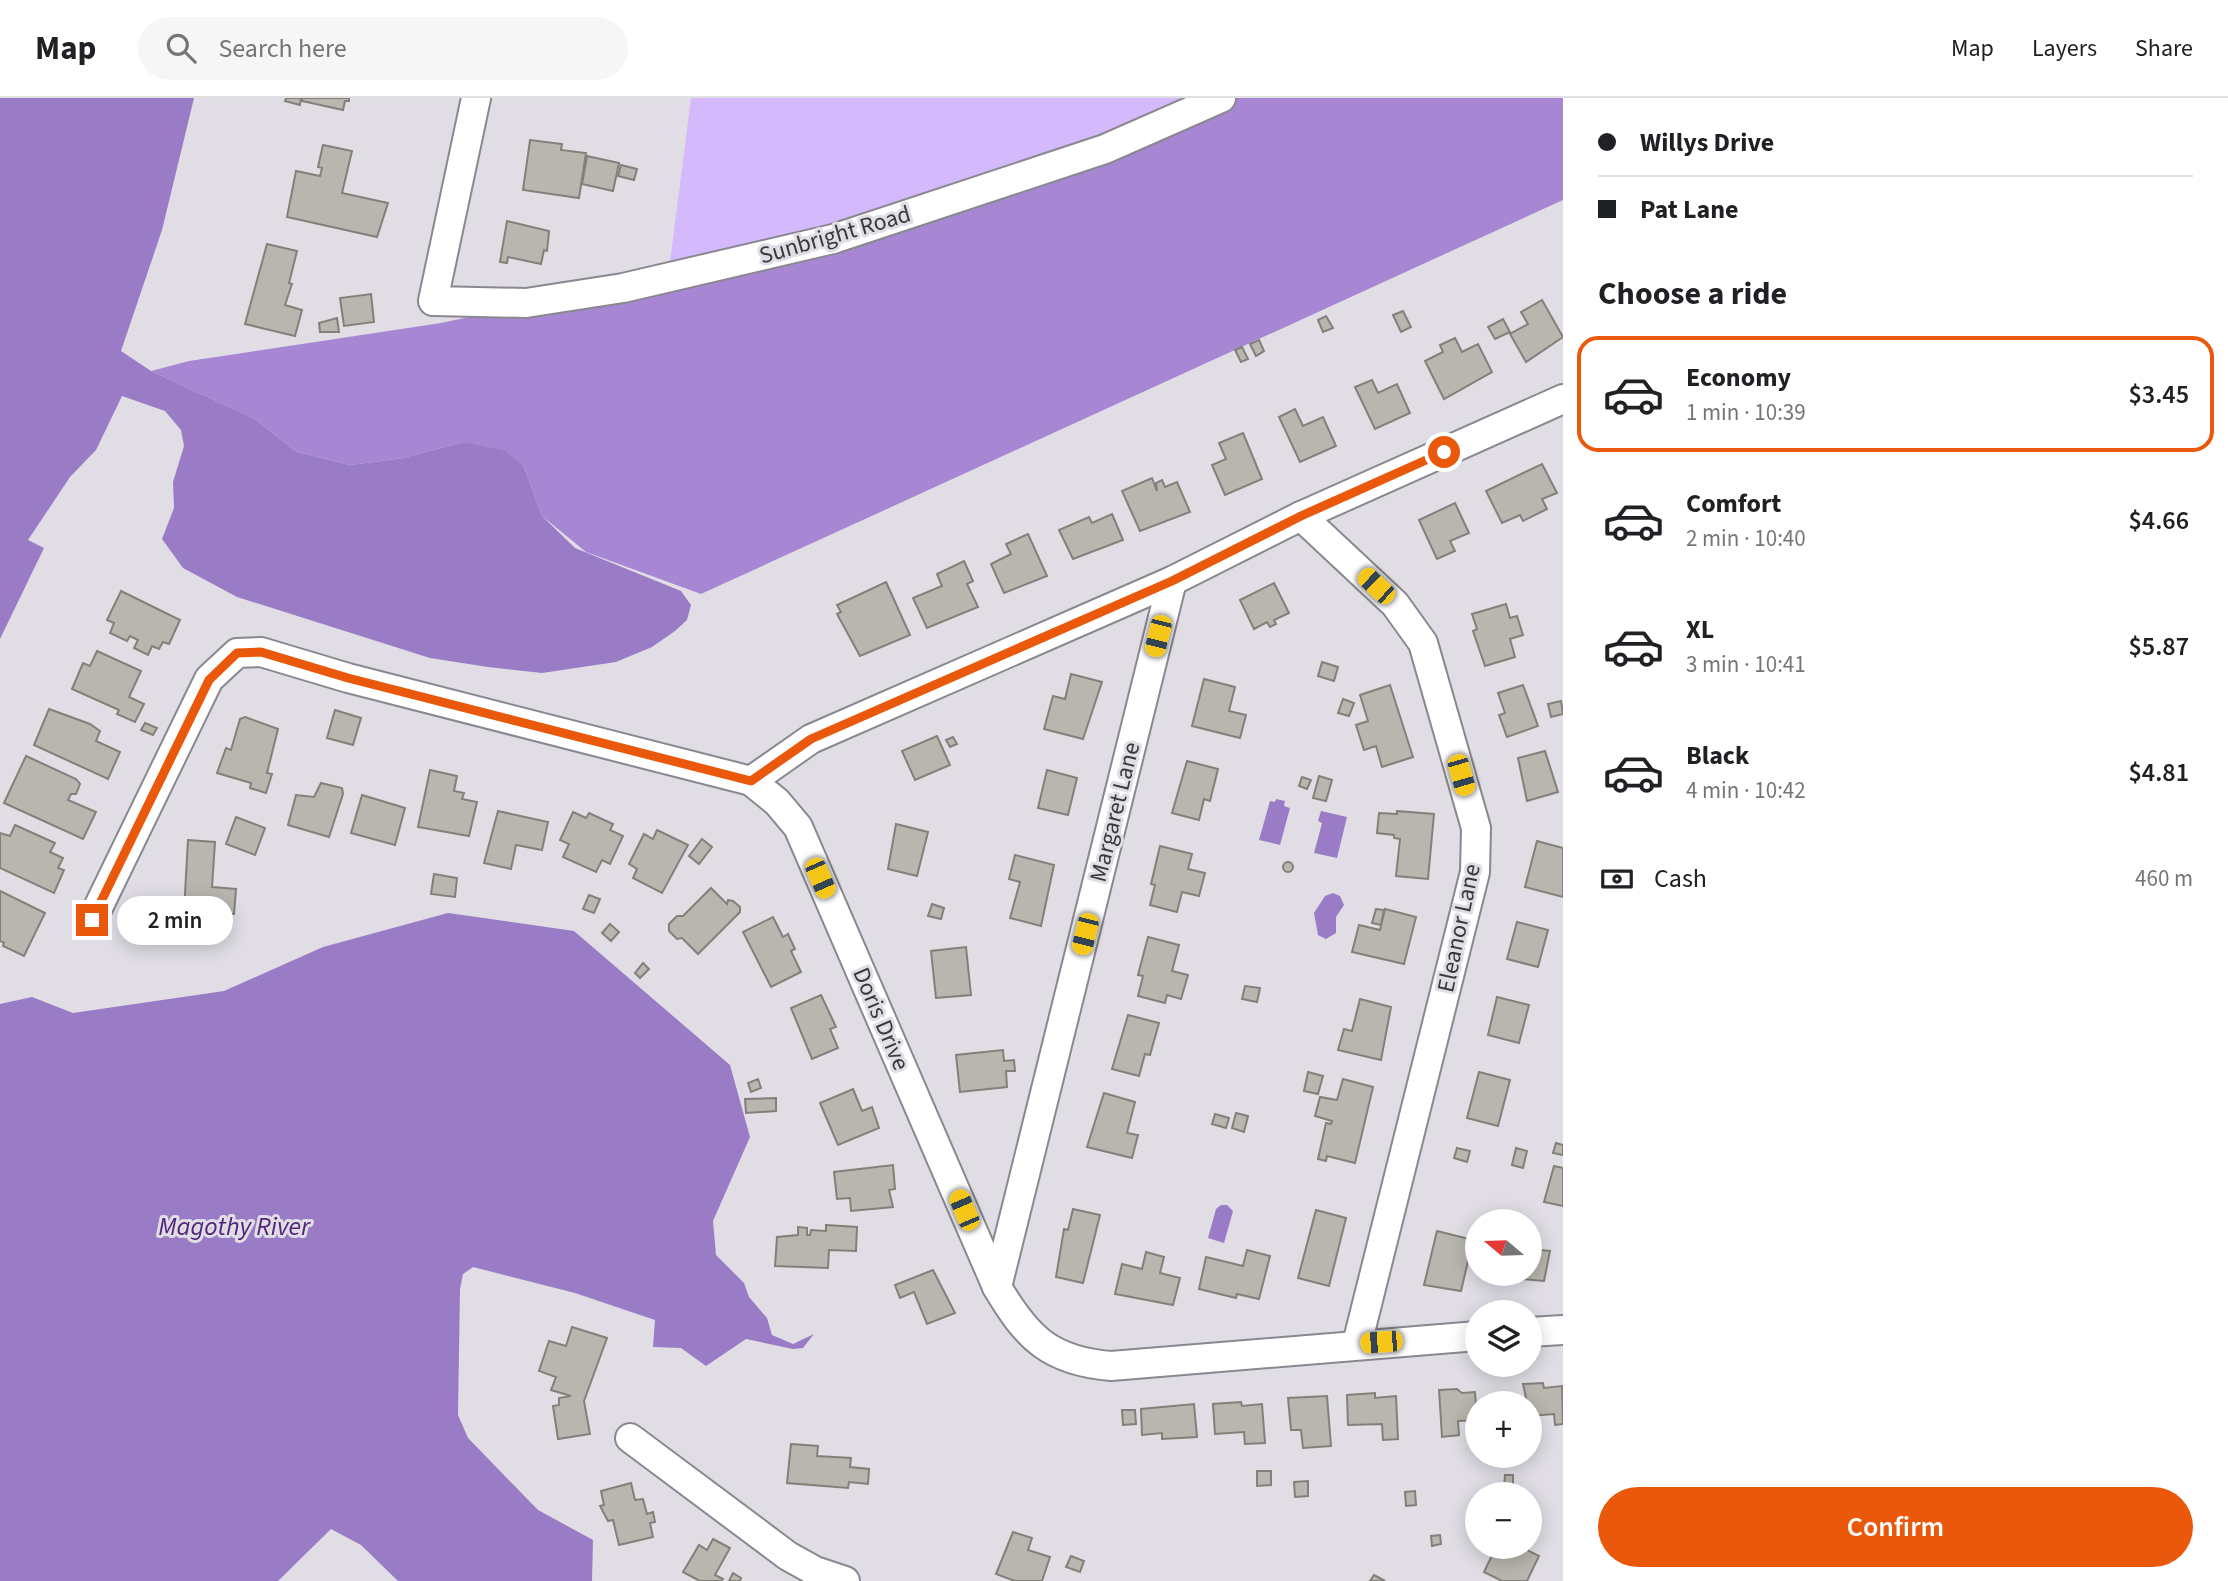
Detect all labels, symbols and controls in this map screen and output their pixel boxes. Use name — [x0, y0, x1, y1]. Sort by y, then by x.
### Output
search box — [138, 17, 628, 80]
text: Map — [35, 25, 96, 72]
icon: search — [162, 29, 200, 67]
text: Search here — [218, 30, 347, 67]
text: Map — [1951, 31, 1994, 66]
text: Layers — [2032, 31, 2097, 66]
text: Share — [2135, 31, 2193, 66]
text: Willys Drive — [1640, 124, 1774, 161]
text: Pat Lane — [1640, 191, 1739, 228]
street label: Sunbright Road — [755, 197, 915, 273]
text: Choose a ride — [1598, 271, 1787, 317]
text: Economy — [1686, 359, 1791, 396]
icon: car — [1602, 363, 1665, 426]
text: $3.45 — [2128, 376, 2189, 413]
text: 1 min · 10:39 — [1686, 396, 1806, 429]
route start — [1428, 436, 1460, 468]
text: Comfort — [1686, 485, 1781, 522]
icon: car — [1602, 489, 1665, 552]
text: $4.66 — [2128, 502, 2189, 539]
text: 2 min · 10:40 — [1686, 522, 1806, 555]
car — [1354, 564, 1399, 608]
text: XL — [1686, 611, 1714, 648]
car — [1143, 613, 1174, 659]
icon: car — [1602, 615, 1665, 678]
text: $5.87 — [2128, 628, 2189, 665]
text: 3 min · 10:41 — [1686, 648, 1806, 681]
text: Black — [1686, 737, 1749, 774]
street label: Margaret Lane — [1081, 738, 1149, 886]
icon: car — [1602, 741, 1665, 804]
car — [1446, 752, 1477, 798]
text: $4.81 — [2128, 754, 2189, 791]
text: 4 min · 10:42 — [1686, 774, 1806, 807]
car — [802, 855, 839, 901]
icon: cash — [1598, 860, 1636, 898]
text: Cash — [1654, 860, 1707, 897]
street label: Eleanor Lane — [1428, 861, 1490, 995]
text: 460 m — [2135, 862, 2193, 895]
callout: 2 min — [116, 896, 232, 944]
route end — [76, 904, 108, 936]
text: 2 min — [148, 904, 202, 937]
car — [1070, 911, 1101, 957]
street label: Doris Drive — [844, 962, 918, 1076]
car — [947, 1187, 982, 1233]
water label: Magothy River — [158, 1208, 311, 1245]
north arrow — [1465, 1209, 1542, 1286]
map controls — [1465, 1209, 1542, 1559]
button: layers — [1465, 1300, 1542, 1377]
car — [1360, 1330, 1403, 1354]
button: + — [1465, 1391, 1542, 1468]
button: − — [1465, 1482, 1542, 1559]
button: Confirm — [1598, 1487, 2193, 1567]

